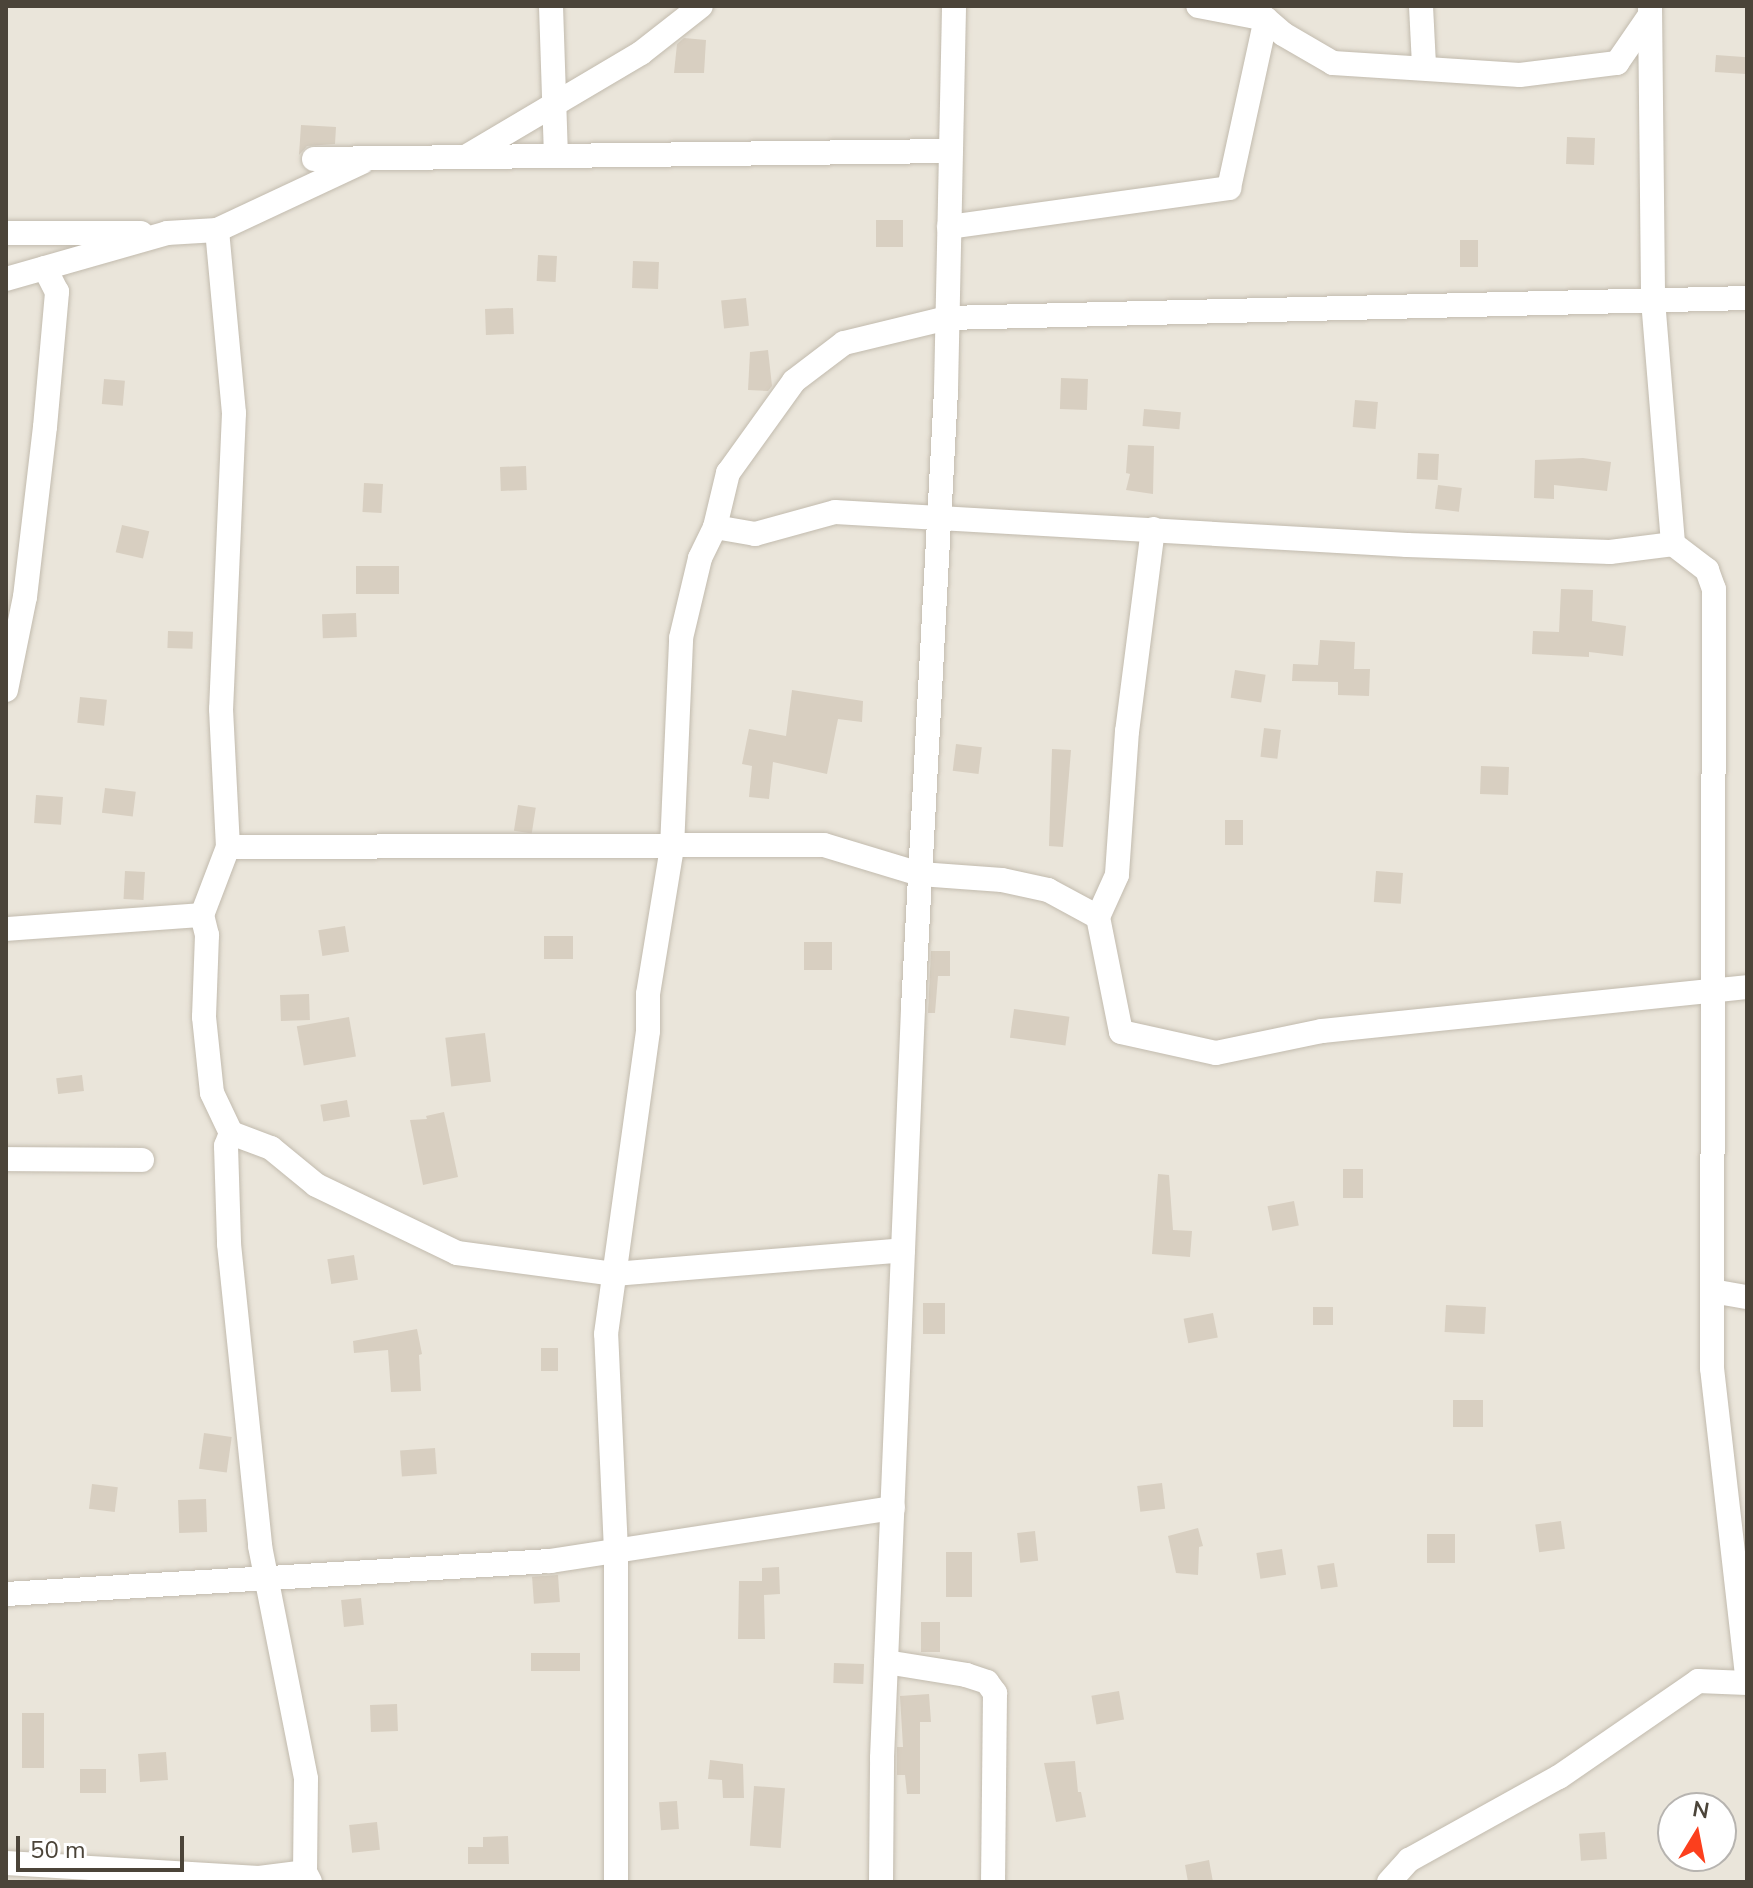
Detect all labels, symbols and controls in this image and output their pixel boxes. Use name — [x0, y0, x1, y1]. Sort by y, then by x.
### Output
north arrow — [1657, 1792, 1737, 1872]
text: N — [1690, 1794, 1712, 1827]
scale bar — [20, 1820, 188, 1870]
text: 50 m — [30, 1834, 86, 1866]

